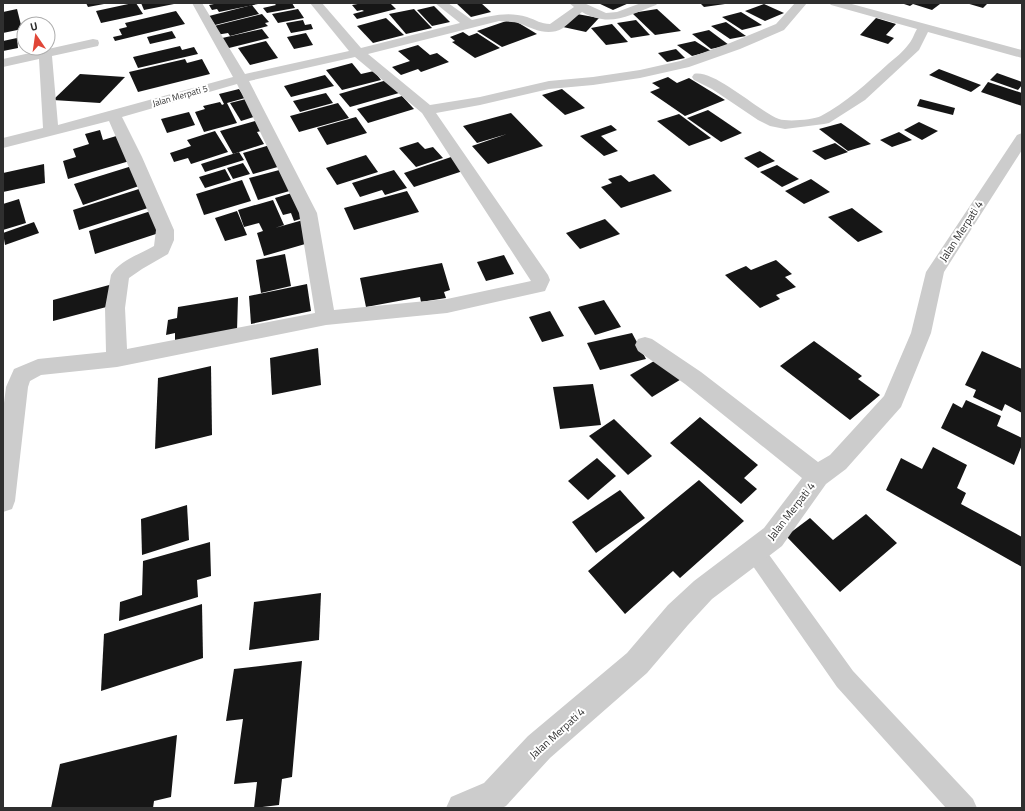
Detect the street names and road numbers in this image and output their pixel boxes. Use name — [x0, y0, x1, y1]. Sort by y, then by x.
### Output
street label: Jalan Merpati 5 — [151, 81, 209, 110]
street label: Jalan Merpati 4 — [935, 197, 987, 265]
street label: Jalan Merpati 4 — [763, 479, 819, 543]
street label: Jalan Merpati 4 — [526, 704, 588, 762]

